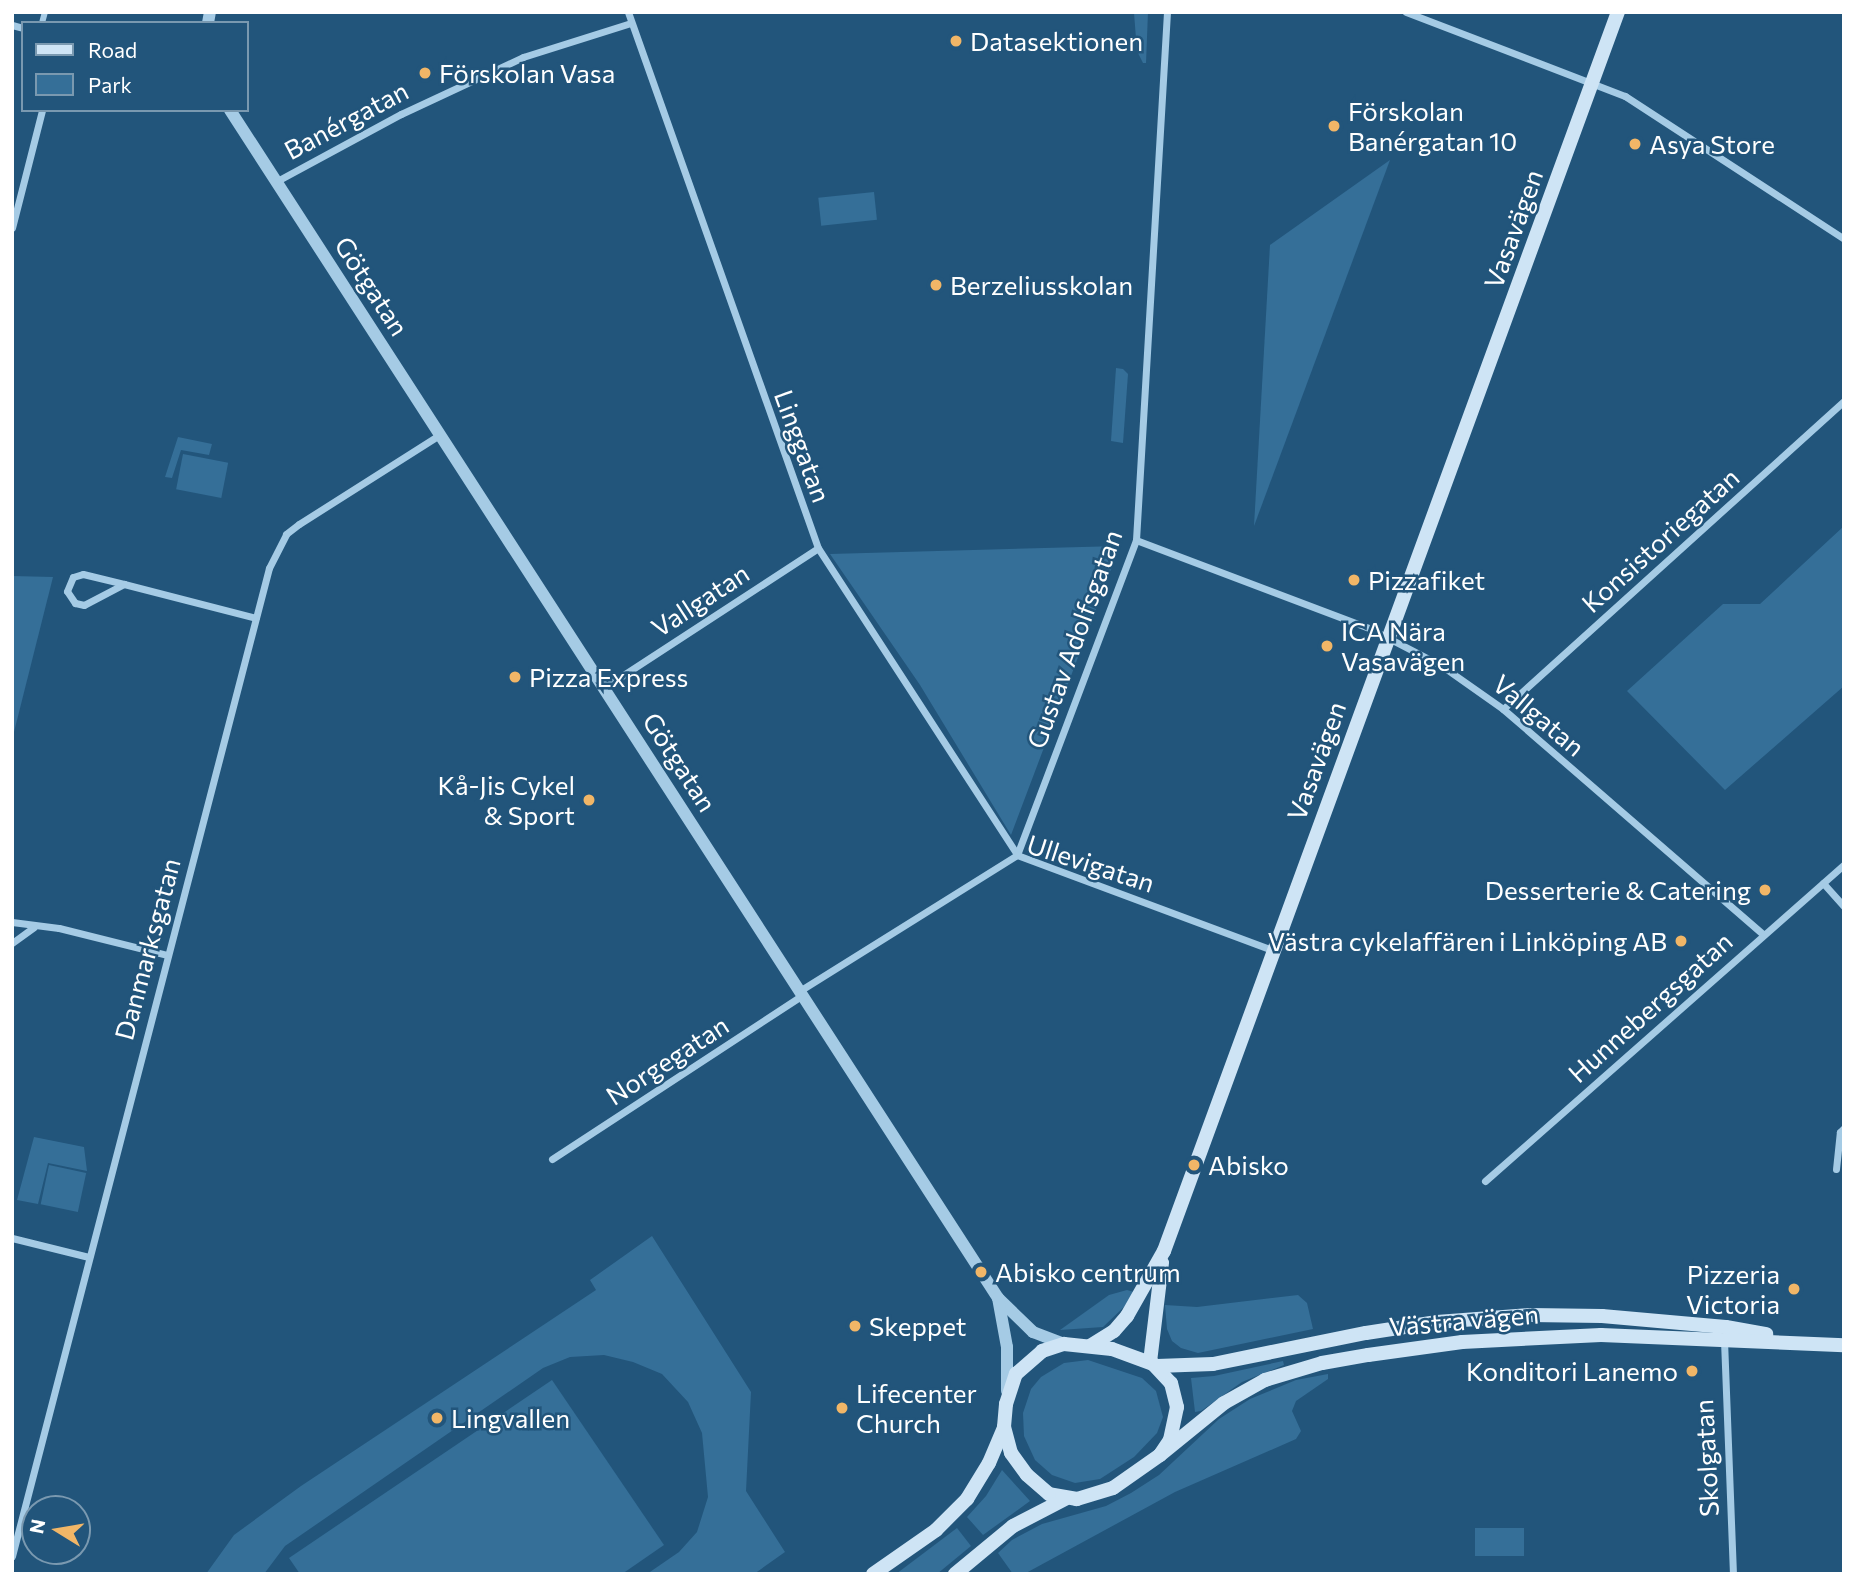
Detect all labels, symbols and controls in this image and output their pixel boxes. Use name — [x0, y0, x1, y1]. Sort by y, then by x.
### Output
legend — [21, 21, 248, 112]
place label: Datasektionen — [970, 25, 1143, 57]
marker: Datasektionen — [948, 33, 964, 49]
text: Road — [88, 37, 137, 62]
place label: Förskolan Vasa — [439, 57, 615, 89]
marker: Förskolan Vasa — [417, 65, 433, 81]
text: Park — [88, 72, 132, 97]
street label: Banérgatan — [279, 74, 413, 166]
place label: Förskolan Banérgatan 10 — [1348, 95, 1517, 156]
marker: Förskolan Banérgatan 10 — [1326, 118, 1342, 134]
place label: Asya Store — [1649, 128, 1775, 160]
marker: Asya Store — [1627, 136, 1643, 152]
street label: Vasavägen — [1477, 165, 1549, 293]
street label: Götgatan — [328, 231, 416, 341]
place label: Berzeliusskolan — [950, 269, 1133, 301]
marker: Berzeliusskolan — [928, 277, 944, 293]
street label: Linggatan — [768, 386, 838, 506]
street label: Konsistoriegatan — [1575, 461, 1745, 619]
street label: Gustav Adolfsgatan — [1020, 525, 1128, 753]
street label: Vallgatan — [645, 557, 755, 643]
place label: Pizzafiket — [1368, 564, 1485, 596]
marker: Pizzafiket — [1346, 572, 1362, 588]
place label: ICA Nära Vasavägen — [1341, 615, 1465, 676]
marker: ICA Nära Vasavägen — [1319, 638, 1335, 654]
place label: Pizza Express — [529, 661, 688, 693]
street label: Vallgatan — [1487, 668, 1591, 762]
marker: Pizza Express — [507, 669, 523, 685]
street label: Vasavägen — [1280, 697, 1352, 825]
street label: Götgatan — [636, 707, 724, 817]
place label: Kå-Jis Cykel & Sport — [437, 769, 575, 830]
marker: Kå-Jis Cykel & Sport — [581, 792, 597, 808]
street label: Ullevigatan — [1023, 828, 1159, 898]
street label: Danmarksgatan — [108, 855, 186, 1043]
place label: Desserterie & Catering — [1485, 874, 1751, 906]
marker: Desserterie & Catering — [1757, 882, 1773, 898]
place label: Västra cykelaffären i Linköping AB — [1267, 925, 1667, 957]
street label: Hunnebergsgatan — [1562, 925, 1738, 1089]
marker: Västra cykelaffären i Linköping AB — [1673, 933, 1689, 949]
street label: Norgegatan — [600, 1009, 734, 1111]
place label: Abisko — [1208, 1149, 1289, 1181]
marker: Abisko — [1186, 1157, 1202, 1173]
place label: Abisko centrum — [995, 1256, 1181, 1288]
place label: Pizzeria Victoria — [1686, 1258, 1780, 1320]
marker: Abisko centrum — [973, 1264, 989, 1280]
marker: Pizzeria Victoria — [1786, 1281, 1802, 1297]
street label: Västra vägen — [1388, 1298, 1540, 1342]
place label: Skeppet — [869, 1310, 966, 1342]
marker: Skeppet — [847, 1318, 863, 1334]
place label: Konditori Lanemo — [1466, 1355, 1678, 1387]
marker: Konditori Lanemo — [1684, 1363, 1700, 1379]
place label: Lifecenter Church — [856, 1377, 977, 1438]
street label: Skolgatan — [1687, 1398, 1725, 1518]
marker: Lifecenter Church — [834, 1400, 850, 1416]
place label: Lingvallen — [451, 1402, 570, 1434]
marker: Lingvallen — [429, 1410, 445, 1426]
north arrow — [21, 1495, 91, 1565]
text: N — [24, 1517, 50, 1535]

